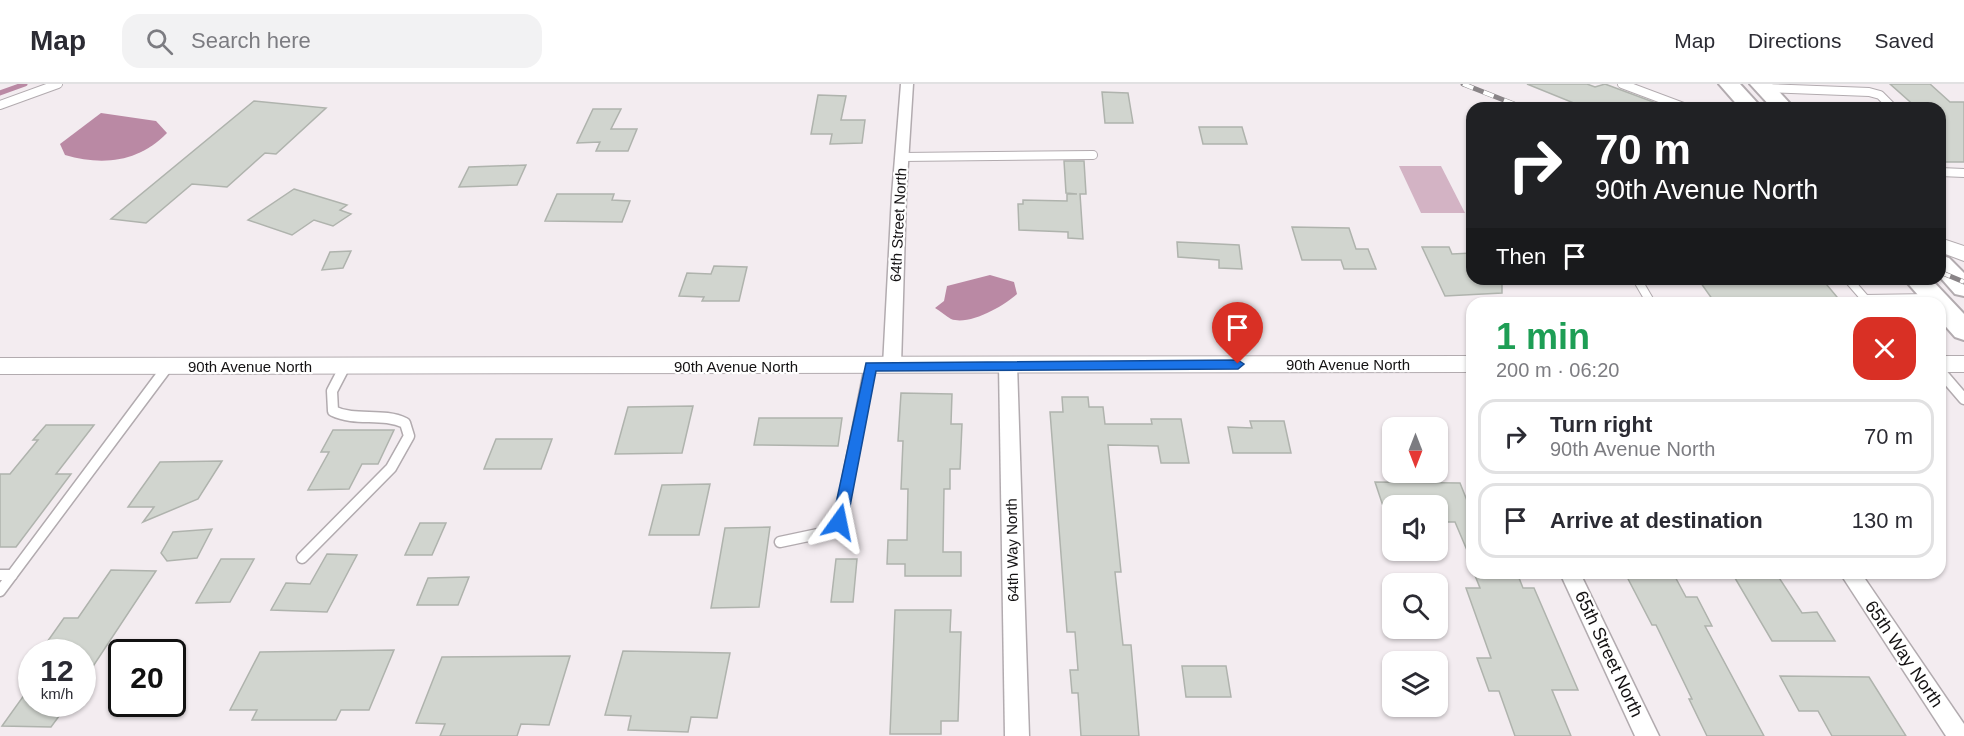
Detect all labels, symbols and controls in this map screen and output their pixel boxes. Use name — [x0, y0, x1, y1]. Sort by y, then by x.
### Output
search box — [122, 14, 542, 68]
text: Map — [30, 25, 86, 56]
icon: search — [143, 25, 176, 58]
text: Search here — [191, 28, 311, 53]
text: Map — [1674, 29, 1715, 52]
text: Directions — [1748, 29, 1841, 52]
text: Saved — [1874, 29, 1934, 52]
icon: right — [1496, 126, 1574, 204]
text: 70 m — [1595, 126, 1691, 173]
street label: 64th Street North — [887, 168, 909, 282]
text: 90th Avenue North — [1595, 175, 1818, 205]
icon: arrive — [1558, 240, 1591, 273]
text: Then — [1496, 244, 1546, 269]
pin — [1212, 302, 1263, 364]
icon: arrive — [1221, 311, 1254, 344]
text: 1 min — [1496, 316, 1590, 357]
button: close — [1853, 317, 1916, 380]
street label: 90th Avenue North — [1286, 356, 1410, 373]
street label: 90th Avenue North — [188, 358, 312, 375]
street label: 90th Avenue North — [674, 358, 798, 375]
text: 200 m · 06:20 — [1496, 359, 1619, 381]
text: Turn right — [1550, 412, 1652, 437]
north arrow — [1382, 417, 1448, 483]
map controls — [1382, 417, 1448, 717]
icon: right — [1499, 420, 1532, 453]
text: 70 m — [1864, 424, 1913, 449]
text: 90th Avenue North — [1550, 438, 1715, 460]
position arrow — [807, 490, 871, 554]
button: sound — [1382, 495, 1448, 561]
street label: 64th Way North — [1003, 498, 1021, 602]
icon: arrive — [1499, 504, 1532, 537]
text: Arrive at destination — [1550, 508, 1763, 533]
text: 130 m — [1852, 508, 1913, 533]
button: search — [1382, 573, 1448, 639]
street label: 65th Street North — [1571, 588, 1647, 720]
street label: 65th Way North — [1861, 597, 1947, 711]
speed limit sign: 20 — [108, 639, 186, 717]
button: layers — [1382, 651, 1448, 717]
text: 12 — [40, 654, 74, 687]
text: km/h — [41, 685, 73, 702]

